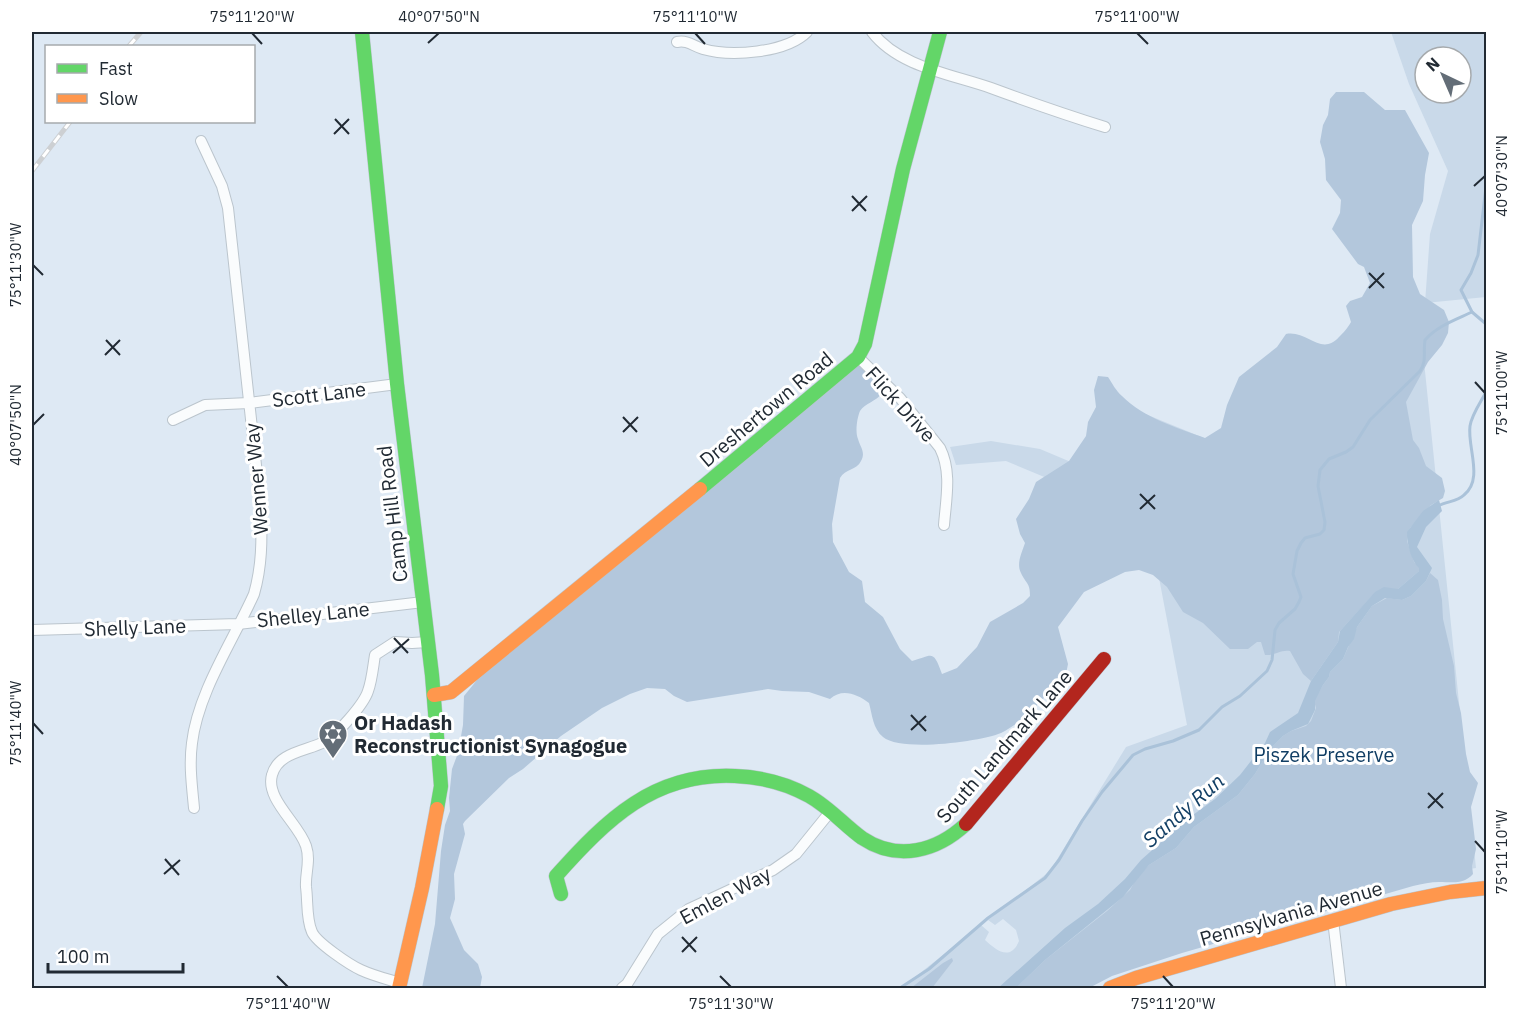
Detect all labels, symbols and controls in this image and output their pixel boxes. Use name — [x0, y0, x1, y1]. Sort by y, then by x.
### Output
text: 75°11'20"W — [210, 7, 295, 26]
text: 40°07'50"N — [398, 7, 480, 26]
text: 75°11'10"W — [653, 7, 738, 26]
text: 75°11'00"W — [1095, 7, 1180, 26]
legend — [45, 45, 255, 123]
north arrow — [1413, 45, 1473, 105]
text: N — [1421, 53, 1444, 75]
text: Fast — [99, 57, 133, 80]
text: Slow — [99, 87, 138, 110]
text: 40°07'30"N — [1492, 135, 1511, 217]
text: 75°11'30"W — [6, 222, 25, 307]
street label: Dreshertown Road — [694, 345, 838, 473]
text: 75°11'00"W — [1492, 350, 1511, 435]
street label: Flick Drive — [860, 360, 942, 448]
street label: Scott Lane — [271, 375, 367, 413]
text: 40°07'50"N — [6, 384, 25, 466]
street label: Wenner Way — [238, 422, 274, 536]
street label: Camp Hill Road — [370, 444, 414, 584]
street label: Shelley Lane — [255, 595, 371, 633]
street label: Shelly Lane — [83, 612, 187, 642]
street label: South Landmark Lane — [930, 664, 1078, 828]
text: 75°11'40"W — [6, 680, 25, 765]
place label: Or Hadash Reconstructionist Synagogue — [354, 709, 627, 759]
synagogue icon: Or Hadash Reconstructionist Synagogue — [317, 718, 349, 760]
park label: Piszek Preserve — [1253, 741, 1395, 768]
water label: Sandy Run — [1136, 767, 1230, 853]
text: 75°11'10"W — [1492, 809, 1511, 894]
street label: Emlen Way — [675, 860, 775, 930]
street label: Pennsylvania Avenue — [1196, 874, 1386, 952]
scale bar — [48, 936, 183, 974]
text: 100 m — [57, 945, 109, 968]
text: 75°11'40"W — [246, 994, 331, 1013]
text: 75°11'30"W — [689, 994, 774, 1013]
text: 75°11'20"W — [1131, 994, 1216, 1013]

